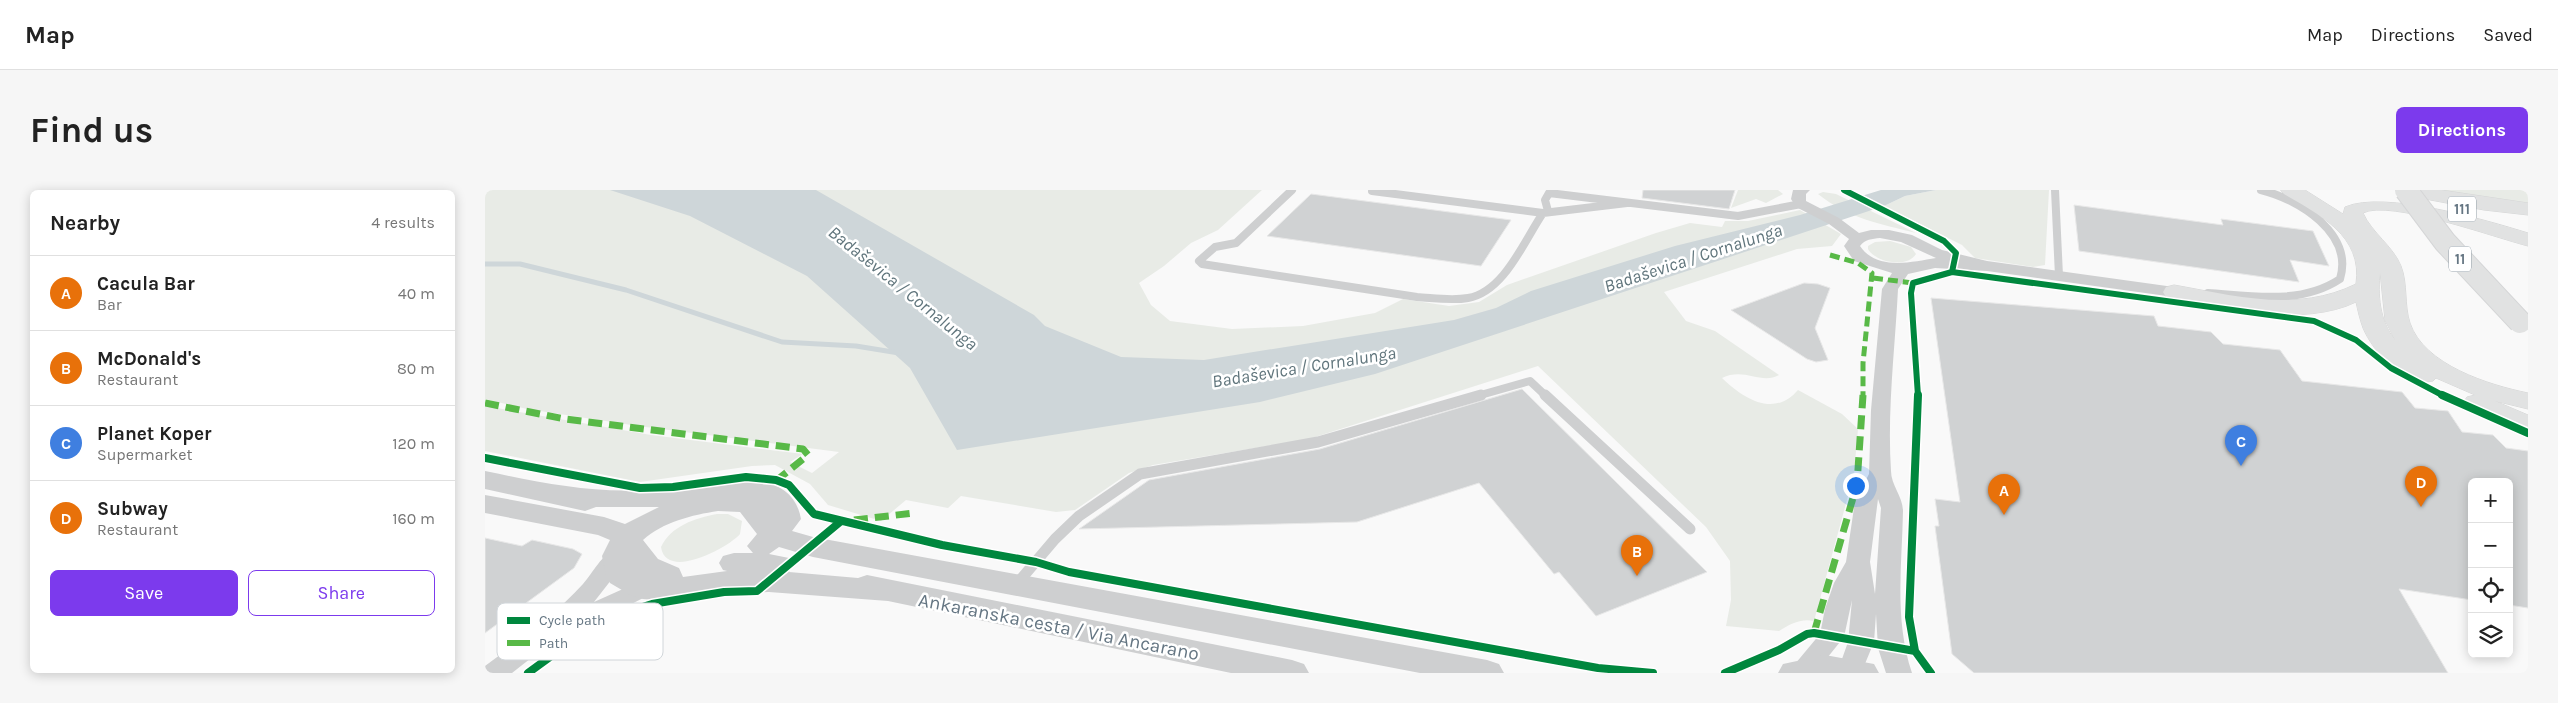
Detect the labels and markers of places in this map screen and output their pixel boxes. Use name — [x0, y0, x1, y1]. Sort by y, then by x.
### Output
pin: C — [2225, 425, 2257, 466]
pin: D — [2405, 466, 2437, 507]
pin: A — [1988, 474, 2020, 515]
pin: B — [1621, 535, 1653, 576]

